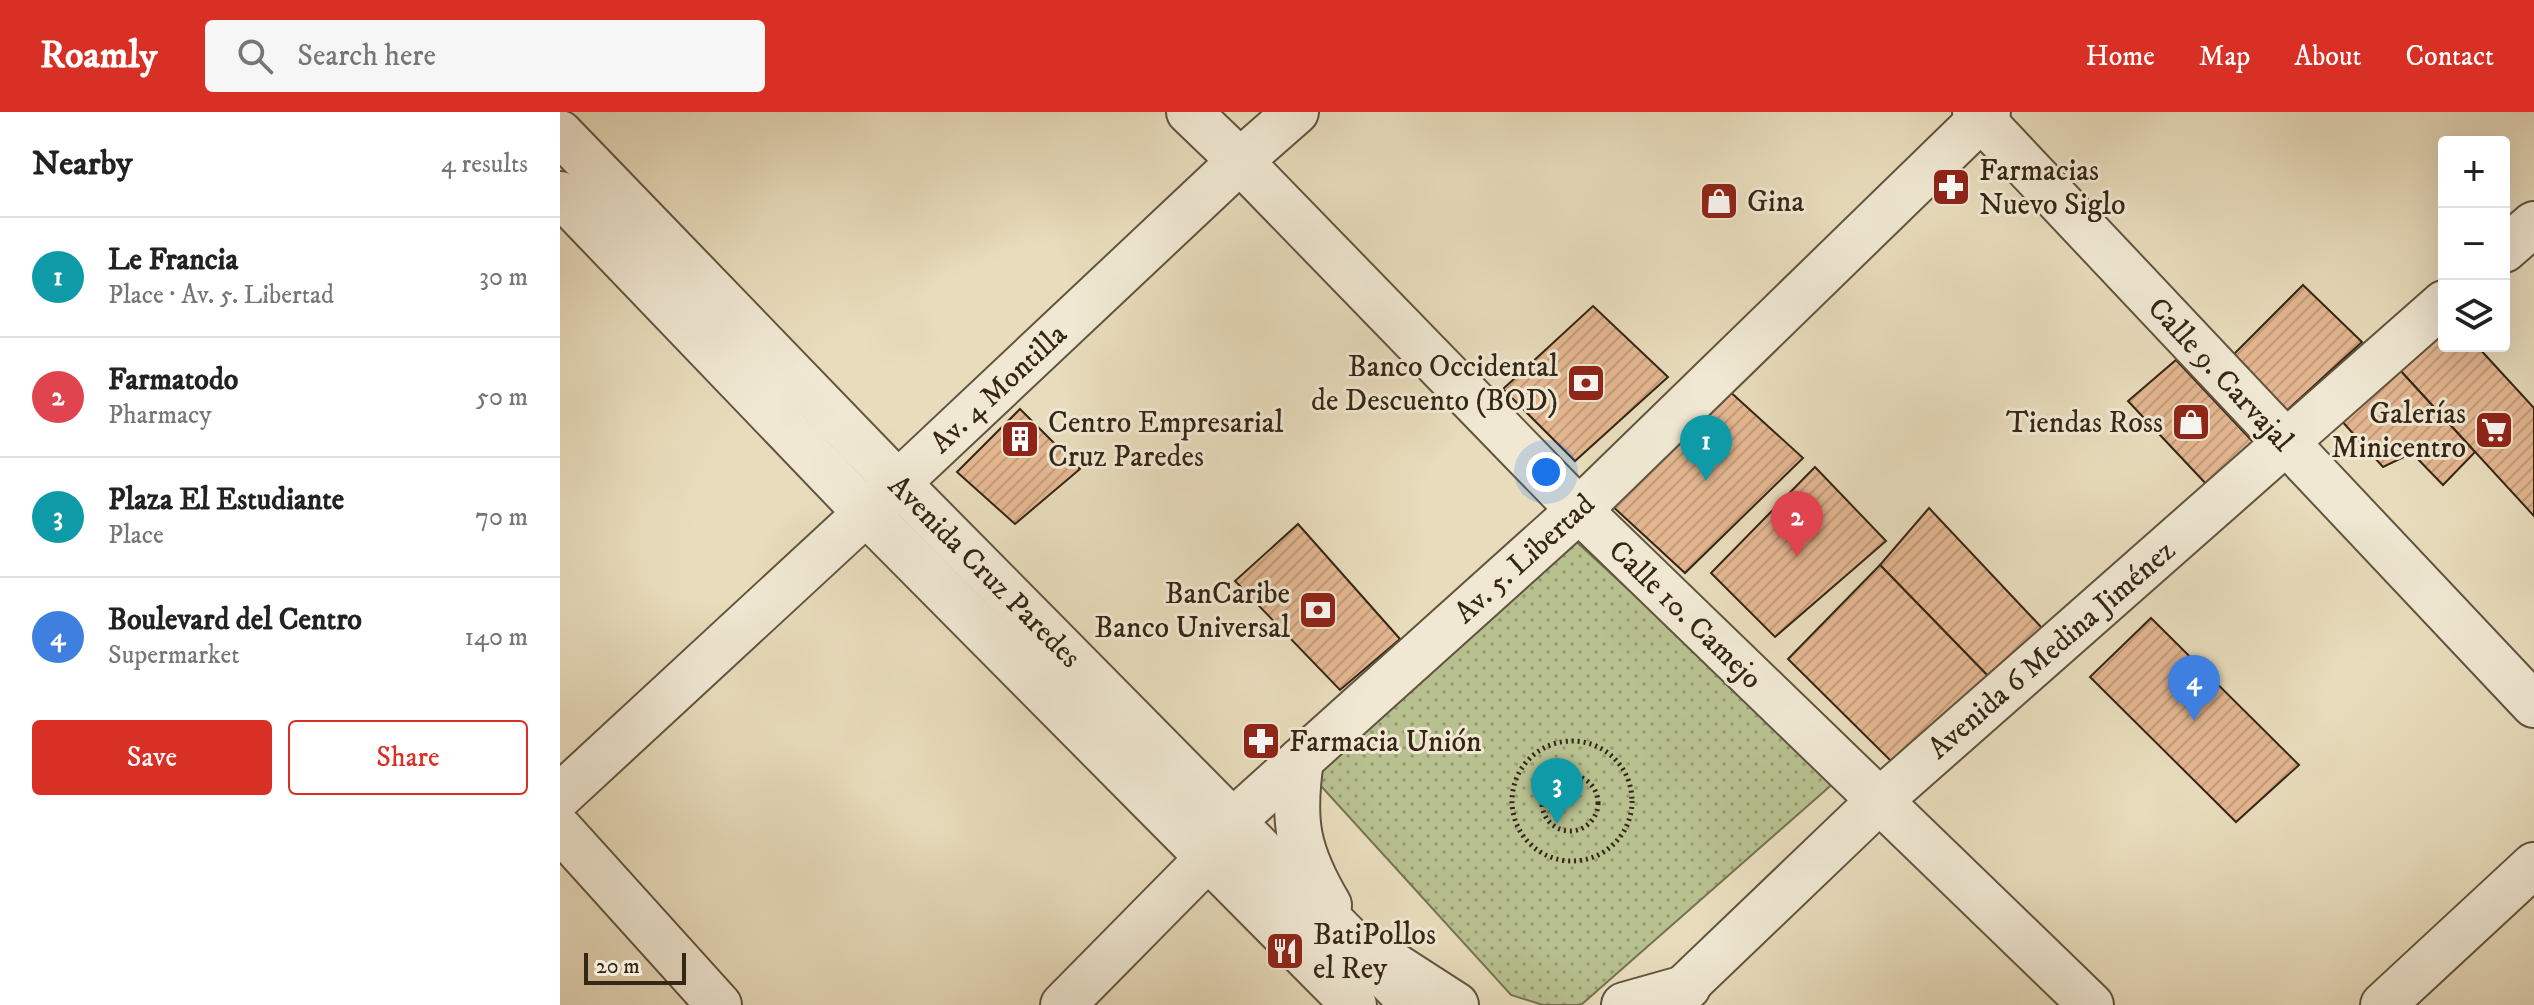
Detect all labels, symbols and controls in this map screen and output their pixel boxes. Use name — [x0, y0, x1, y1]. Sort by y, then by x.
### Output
search box — [205, 20, 765, 92]
text: Roamly — [40, 32, 157, 80]
icon: search — [233, 34, 277, 78]
text: Search here — [297, 38, 436, 75]
text: Home — [2086, 39, 2155, 74]
text: Map — [2199, 39, 2250, 74]
text: About — [2294, 39, 2361, 74]
text: Contact — [2405, 39, 2494, 74]
map controls — [2438, 136, 2510, 352]
button: + — [2438, 136, 2510, 208]
text: Nearby — [32, 143, 133, 185]
text: 4 results — [441, 148, 528, 181]
place label: Farmacias Nuevo Siglo — [1979, 153, 2126, 224]
pharmacy icon: Farmacias Nuevo Siglo — [1930, 166, 1972, 208]
shop icon: Gina — [1698, 180, 1740, 222]
place label: Gina — [1747, 184, 1804, 221]
button: − — [2438, 208, 2510, 280]
text: Le Francia — [108, 242, 238, 279]
text: 1 — [53, 261, 63, 294]
text: 30 m — [479, 261, 528, 294]
text: Place · Av. 5. Libertad — [108, 279, 334, 312]
button: layers — [2438, 280, 2510, 352]
street label: Calle 9. Carvajal — [2139, 290, 2301, 460]
street label: Av. 4 Montilla — [923, 316, 1075, 462]
place label: Banco Occidental de Descuento (BOD) — [1311, 349, 1558, 420]
text: Farmatodo — [108, 362, 238, 399]
bank icon: Banco Occidental de Descuento (BOD) — [1565, 362, 1607, 404]
text: 2 — [52, 381, 64, 414]
text: 50 m — [476, 381, 528, 414]
place label: Galerías Minicentro — [2331, 396, 2466, 467]
text: Pharmacy — [108, 399, 212, 432]
shop icon: Tiendas Ross — [2170, 401, 2212, 443]
place label: Centro Empresarial Cruz Paredes — [1048, 405, 1283, 476]
place label: Tiendas Ross — [2006, 405, 2163, 442]
supermarket icon: Galerías Minicentro — [2473, 409, 2515, 451]
pin: 1 — [1680, 415, 1732, 481]
building icon: Centro Empresarial Cruz Paredes — [999, 418, 1041, 460]
your location — [1526, 452, 1566, 492]
street label: Avenida Cruz Paredes — [880, 468, 1088, 676]
text: Plaza El Estudiante — [108, 482, 344, 519]
street label: Av. 5. Libertad — [1447, 486, 1603, 632]
pin: 2 — [1771, 491, 1823, 557]
text: 3 — [53, 501, 63, 534]
text: 70 m — [475, 501, 528, 534]
text: Place — [108, 519, 164, 552]
street label: Calle 10. Camejo — [1600, 533, 1770, 698]
street label: Avenida 6 Medina Jiménez — [1921, 533, 2183, 768]
place label: BanCaribe Banco Universal — [1094, 576, 1290, 647]
bank icon: BanCaribe Banco Universal — [1297, 589, 1339, 631]
text: Boulevard del Centro — [108, 602, 362, 639]
text: 4 — [51, 621, 65, 654]
text: 140 m — [464, 621, 528, 654]
text: Supermarket — [108, 639, 240, 672]
pin: 4 — [2168, 655, 2220, 721]
button: Save — [32, 720, 272, 795]
button: Share — [288, 720, 528, 795]
pharmacy icon: Farmacia Unión — [1240, 720, 1282, 762]
place label: Farmacia Unión — [1289, 724, 1482, 761]
pin: 3 — [1531, 758, 1583, 824]
place label: BatiPollos el Rey — [1313, 917, 1436, 988]
restaurant icon: BatiPollos el Rey — [1264, 930, 1306, 972]
scale bar — [584, 949, 686, 985]
text: 20 m — [596, 953, 640, 980]

